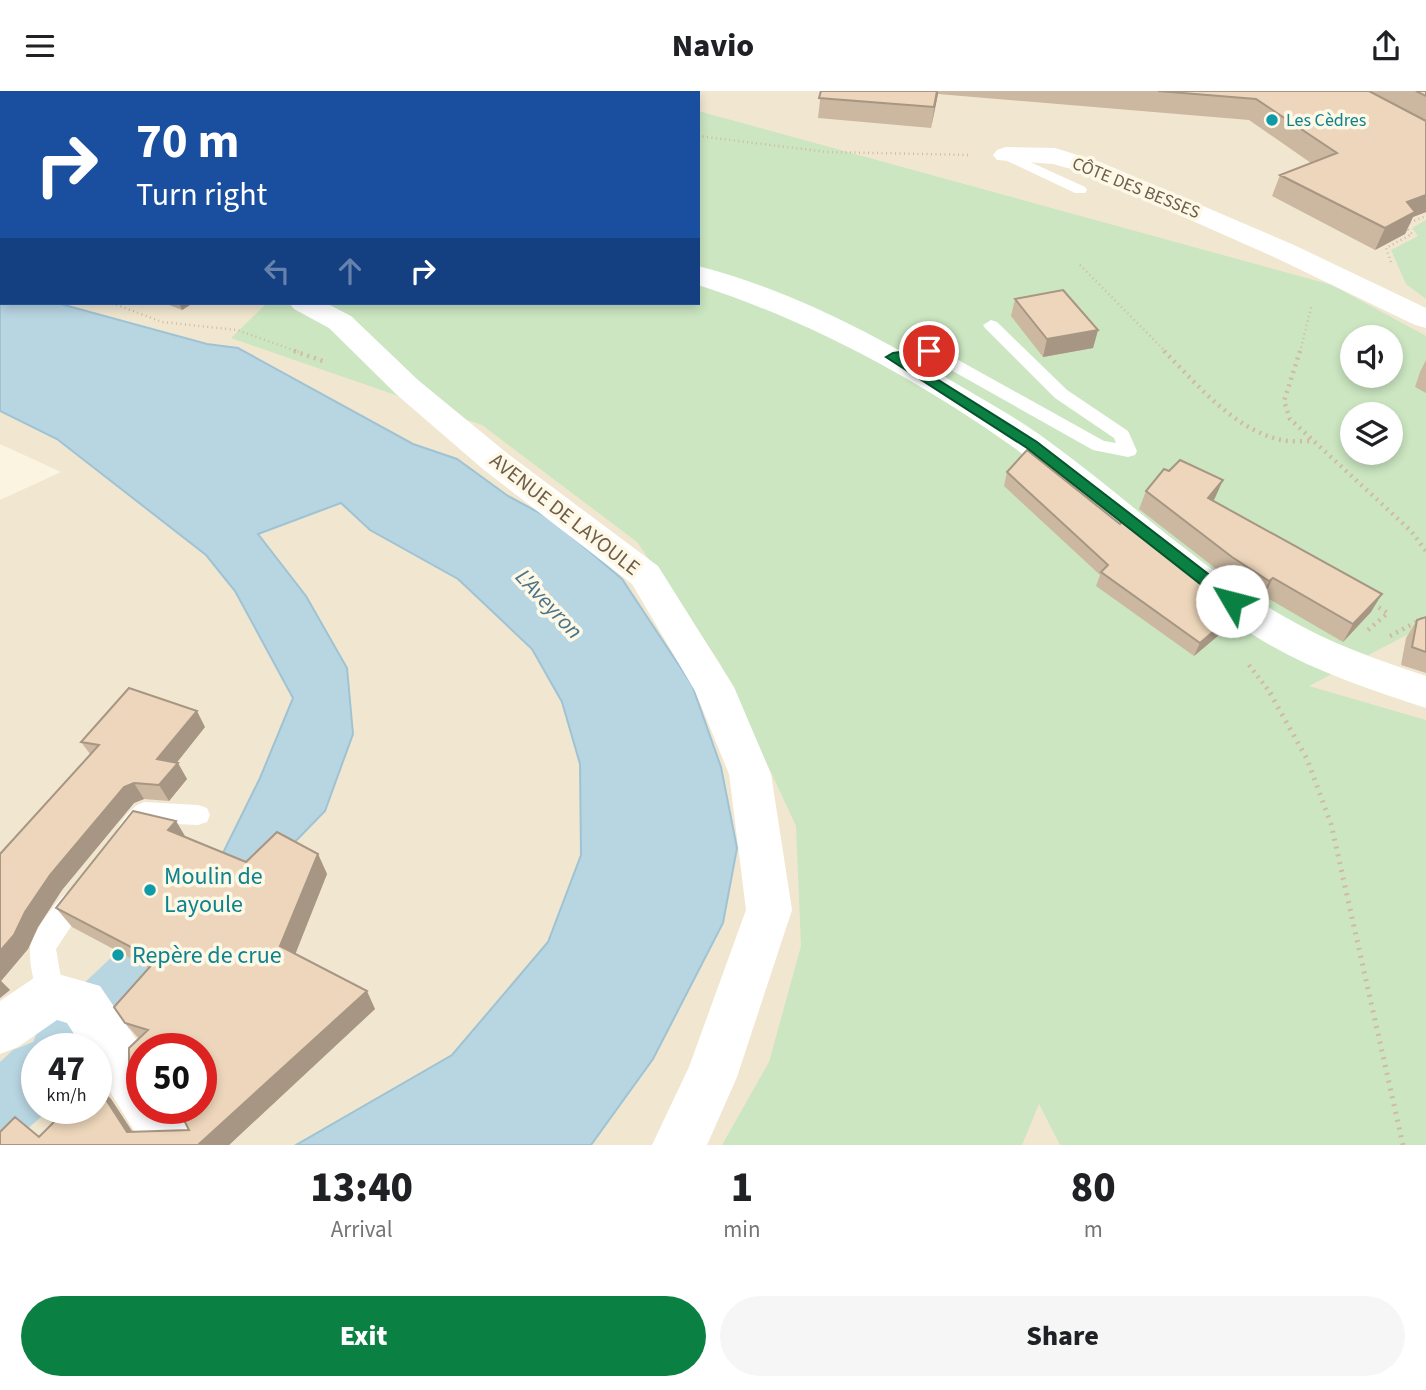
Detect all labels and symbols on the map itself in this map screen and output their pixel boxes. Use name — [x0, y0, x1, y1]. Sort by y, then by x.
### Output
place label: Les Cèdres — [1286, 108, 1366, 133]
marker: Les Cèdres — [1264, 112, 1280, 128]
street label: CÔTE DES BESSES — [1068, 151, 1204, 225]
pin — [899, 321, 959, 381]
street label: AVENUE DE LAYOULE — [483, 446, 647, 582]
water label: L'Aveyron — [508, 561, 590, 647]
position arrow — [1195, 564, 1269, 638]
place label: Moulin de Layoule — [164, 859, 263, 922]
marker: Moulin de Layoule — [142, 882, 158, 898]
place label: Repère de crue — [132, 938, 282, 973]
marker: Repère de crue — [110, 947, 126, 963]
speed limit sign: 50 — [126, 1033, 217, 1124]

